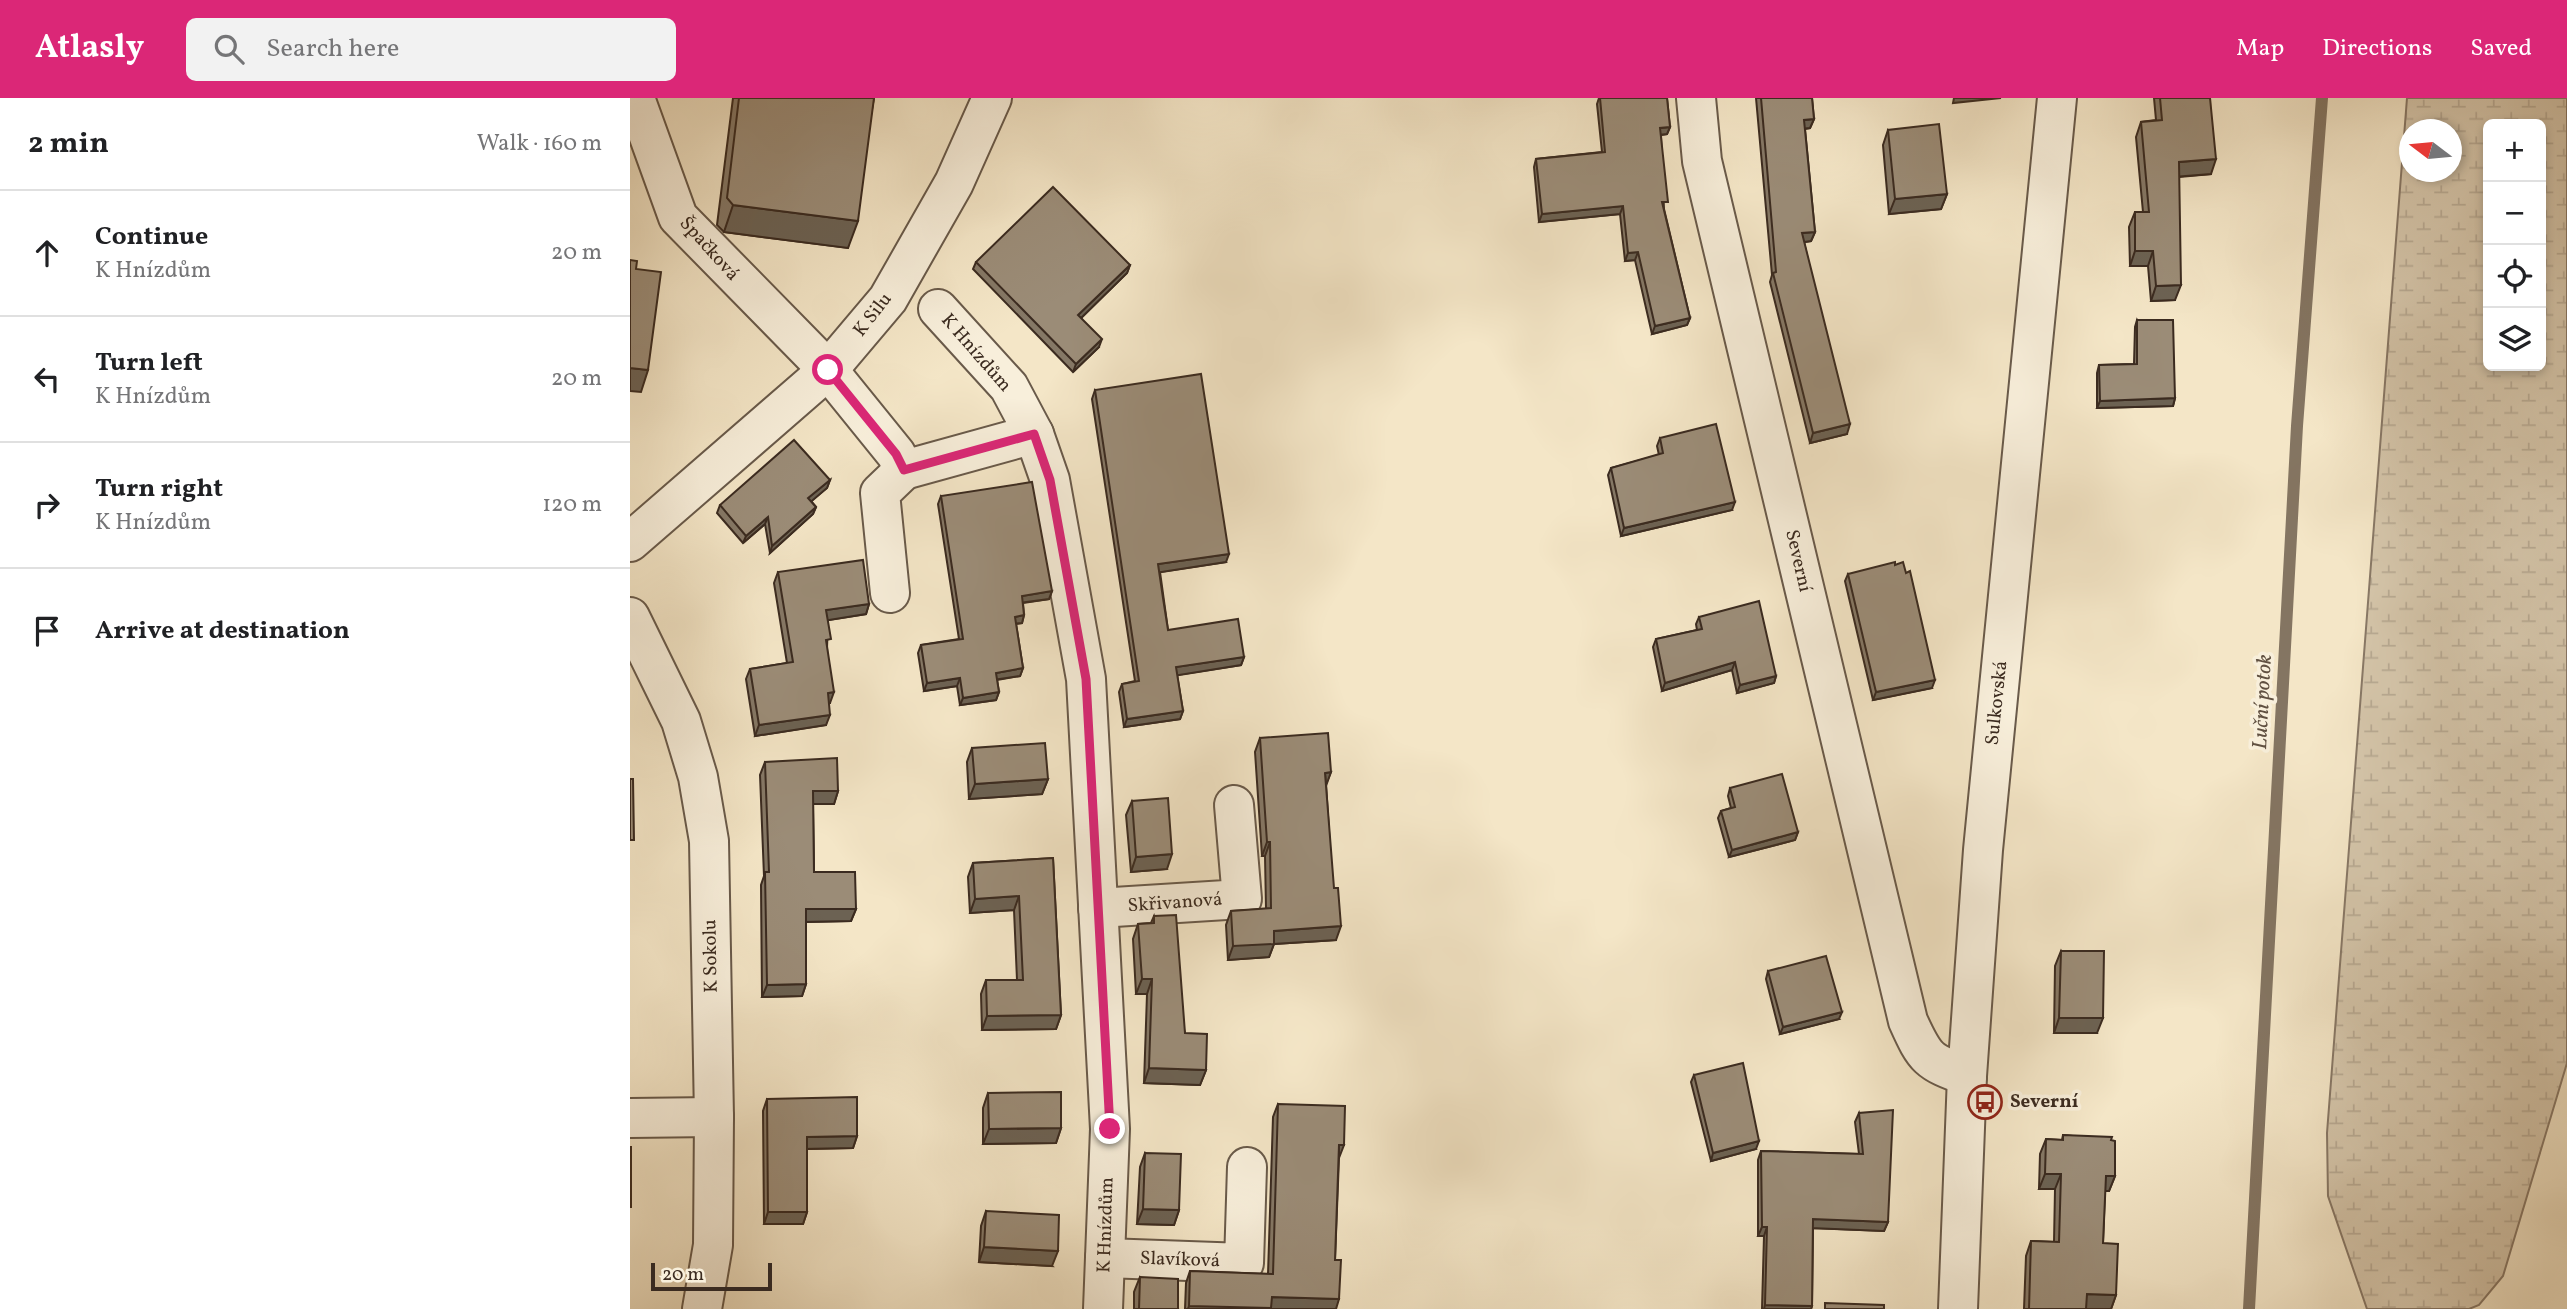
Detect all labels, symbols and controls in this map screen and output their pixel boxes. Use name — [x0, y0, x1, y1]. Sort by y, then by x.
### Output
search box — [186, 18, 676, 81]
text: Atlasly — [35, 26, 144, 72]
icon: search — [210, 30, 248, 68]
text: Search here — [266, 31, 399, 67]
text: Map — [2236, 32, 2284, 66]
text: Directions — [2322, 32, 2432, 66]
text: Saved — [2470, 32, 2532, 66]
north arrow — [2399, 119, 2462, 182]
map controls — [2483, 119, 2546, 371]
button: + — [2483, 119, 2546, 182]
text: 2 min — [28, 123, 109, 165]
text: Walk · 160 m — [477, 128, 602, 160]
button: − — [2483, 182, 2546, 245]
street label: Špačková — [673, 211, 745, 287]
text: Continue — [95, 219, 208, 255]
icon: ahead — [28, 234, 66, 272]
text: 20 m — [551, 237, 602, 269]
button: locate — [2483, 245, 2546, 308]
text: K Hnízdům — [95, 255, 211, 287]
street label: K Silu — [848, 288, 898, 342]
street label: K Hnízdům — [935, 308, 1017, 398]
button: layers — [2483, 308, 2546, 371]
text: Turn left — [95, 345, 203, 381]
route start — [812, 354, 843, 385]
icon: left — [28, 360, 66, 398]
text: 20 m — [551, 363, 602, 395]
text: K Hnízdům — [95, 381, 211, 413]
text: Turn right — [95, 471, 223, 507]
icon: right — [28, 486, 66, 524]
text: 120 m — [542, 489, 602, 521]
text: K Hnízdům — [95, 507, 211, 539]
street label: Severní — [1778, 527, 1818, 595]
icon: arrive — [28, 612, 66, 650]
text: Arrive at destination — [95, 613, 350, 649]
water label: Luční potok — [2246, 654, 2280, 750]
street label: Sulkovská — [1980, 659, 2014, 747]
street label: Skřivanová — [1127, 887, 1223, 919]
street label: K Sokolu — [697, 919, 725, 993]
bus stop icon: Severní — [1966, 1083, 2004, 1121]
place label: Severní — [2010, 1089, 2079, 1115]
route end — [1094, 1113, 1125, 1144]
street label: K Hnízdům — [1091, 1176, 1121, 1273]
street label: Slavíková — [1139, 1246, 1221, 1274]
scale bar — [651, 1260, 772, 1292]
text: 20 m — [662, 1262, 704, 1288]

